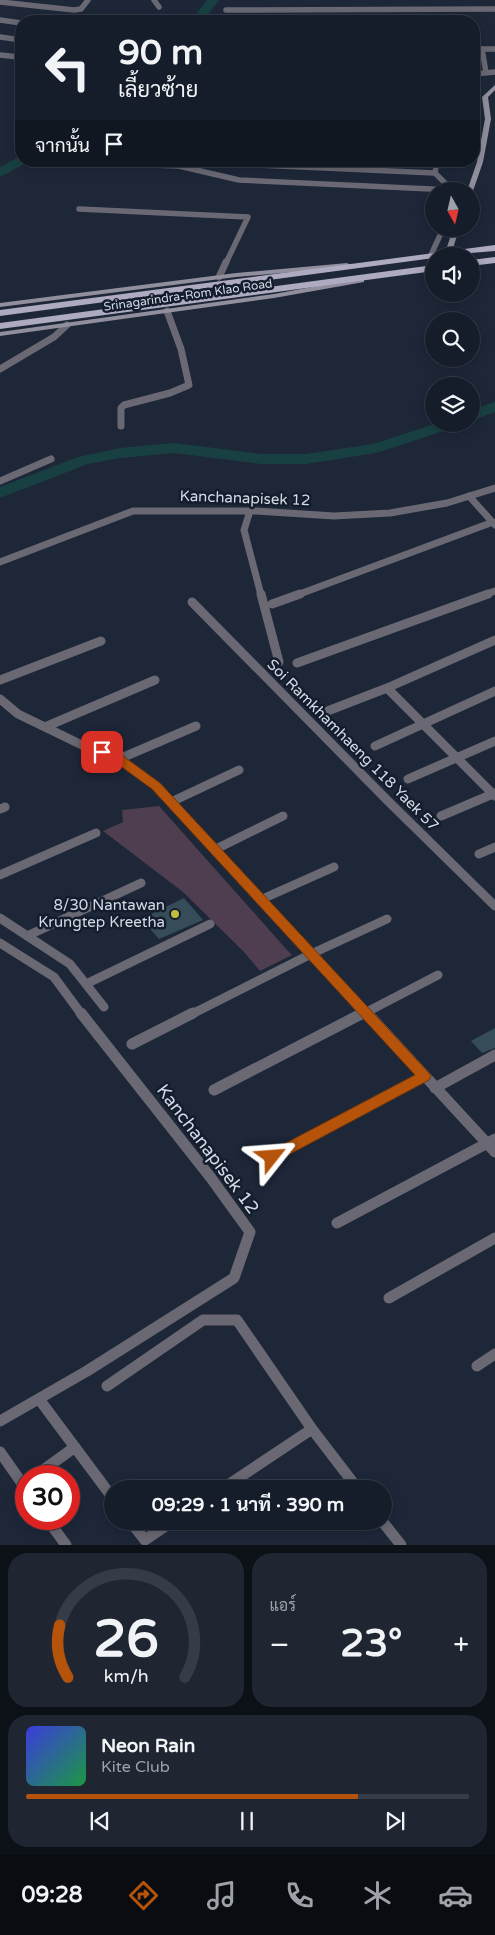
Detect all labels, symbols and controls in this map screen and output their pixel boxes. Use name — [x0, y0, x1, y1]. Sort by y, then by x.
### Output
text: 90 m — [118, 32, 203, 74]
icon: left — [35, 35, 100, 100]
text: เลี้ยวซ้าย — [118, 77, 198, 103]
icon: arrive — [100, 130, 128, 158]
text: จากนั้น — [35, 135, 90, 157]
north arrow — [425, 182, 480, 238]
map controls — [425, 182, 480, 432]
button: sound — [425, 247, 480, 302]
street label: Srinagarindra-Rom Klao Road — [103, 276, 273, 314]
button: search — [425, 312, 480, 367]
button: layers — [425, 377, 480, 432]
street label: Kanchanapisek 12 — [179, 487, 311, 509]
street label: Soi Ramkhamhaeng 118 Yaek 57 — [263, 655, 443, 835]
pin — [81, 731, 123, 773]
icon: arrive — [88, 738, 116, 766]
place label: 8/30 Nantawan Krungtep Kreetha — [38, 896, 165, 931]
marker: 8/30 Nantawan Krungtep Kreetha — [169, 908, 181, 920]
street label: Kanchanapisek 12 — [152, 1080, 264, 1218]
position arrow — [245, 1130, 297, 1182]
speed limit sign: 30 — [15, 1465, 80, 1530]
text: 09:29 · 1 นาที · 390 m — [152, 1494, 344, 1516]
text: แอร์ — [270, 1596, 296, 1616]
text: 26 — [93, 1608, 158, 1671]
text: 23° — [340, 1621, 402, 1667]
text: − — [270, 1628, 289, 1662]
text: + — [453, 1628, 469, 1662]
text: km/h — [103, 1666, 148, 1687]
text: Neon Rain — [101, 1735, 195, 1757]
text: Kite Club — [101, 1757, 170, 1777]
icon: previous — [86, 1807, 114, 1835]
icon: pause — [233, 1807, 261, 1835]
icon: next — [381, 1807, 409, 1835]
icon: directions — [126, 1878, 161, 1913]
icon: music — [204, 1878, 239, 1913]
icon: phone — [282, 1878, 317, 1913]
icon: climate — [360, 1878, 395, 1913]
icon: car — [438, 1878, 473, 1913]
text: 09:28 — [22, 1882, 83, 1908]

